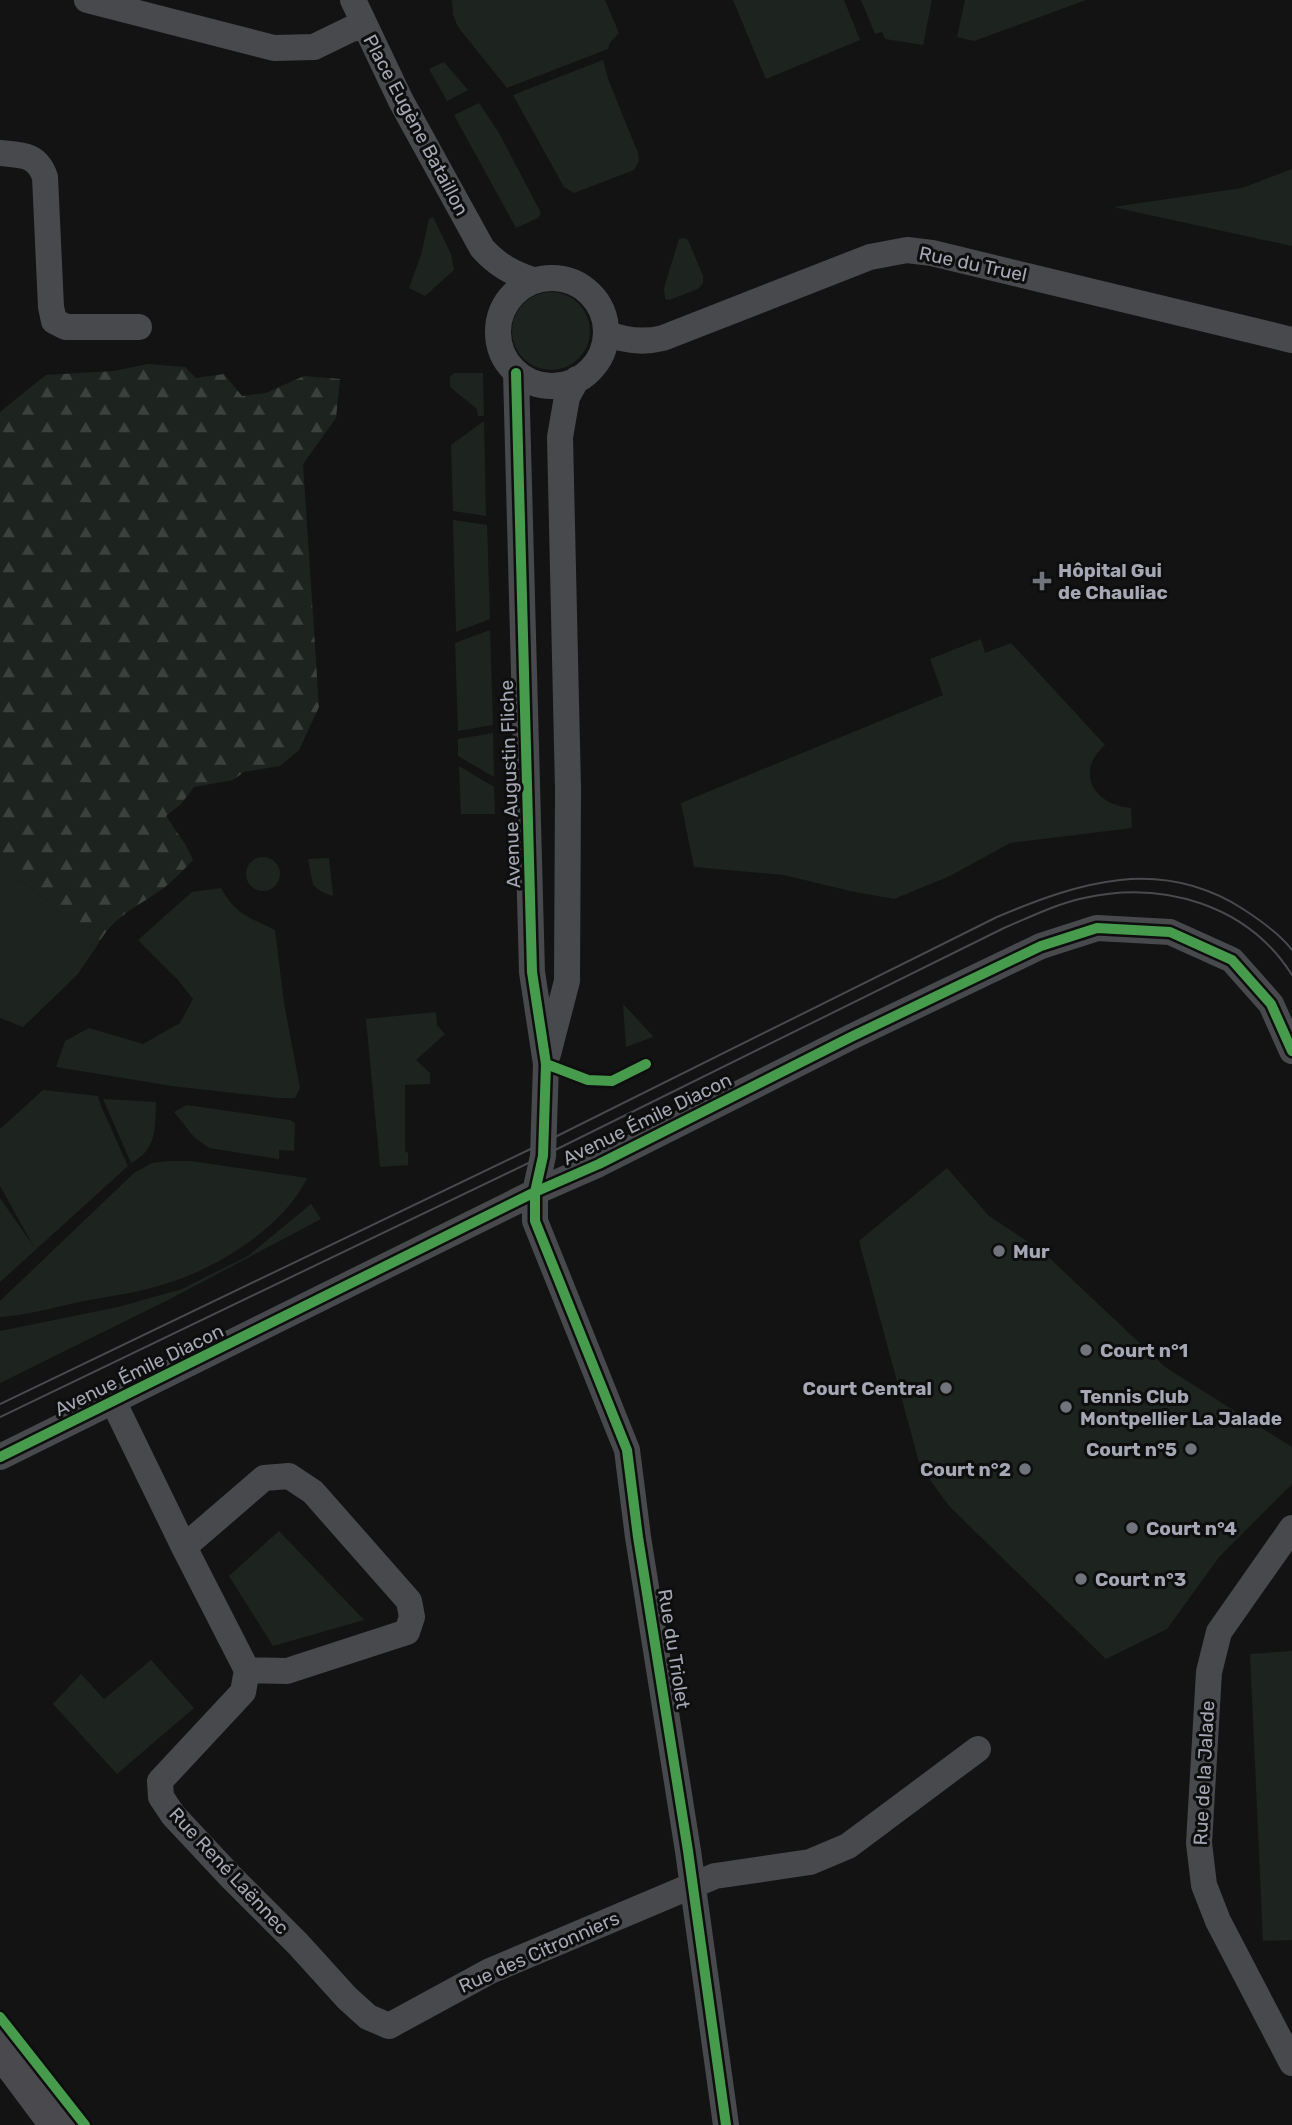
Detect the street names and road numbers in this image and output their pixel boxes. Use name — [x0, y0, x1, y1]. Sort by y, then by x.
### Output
street label: Place Eugène Bataillon — [358, 30, 474, 220]
street label: Rue du Truel — [917, 241, 1029, 287]
street label: Avenue Augustin Fliche — [495, 679, 525, 889]
street label: Avenue Émile Diacon — [559, 1068, 735, 1170]
street label: Avenue Émile Diacon — [51, 1319, 227, 1421]
street label: Rue du Triolet — [653, 1587, 695, 1711]
street label: Rue de la Jalade — [1189, 1700, 1219, 1846]
street label: Rue René Laënnec — [164, 1803, 294, 1939]
street label: Rue des Citronniers — [455, 1906, 623, 1998]

